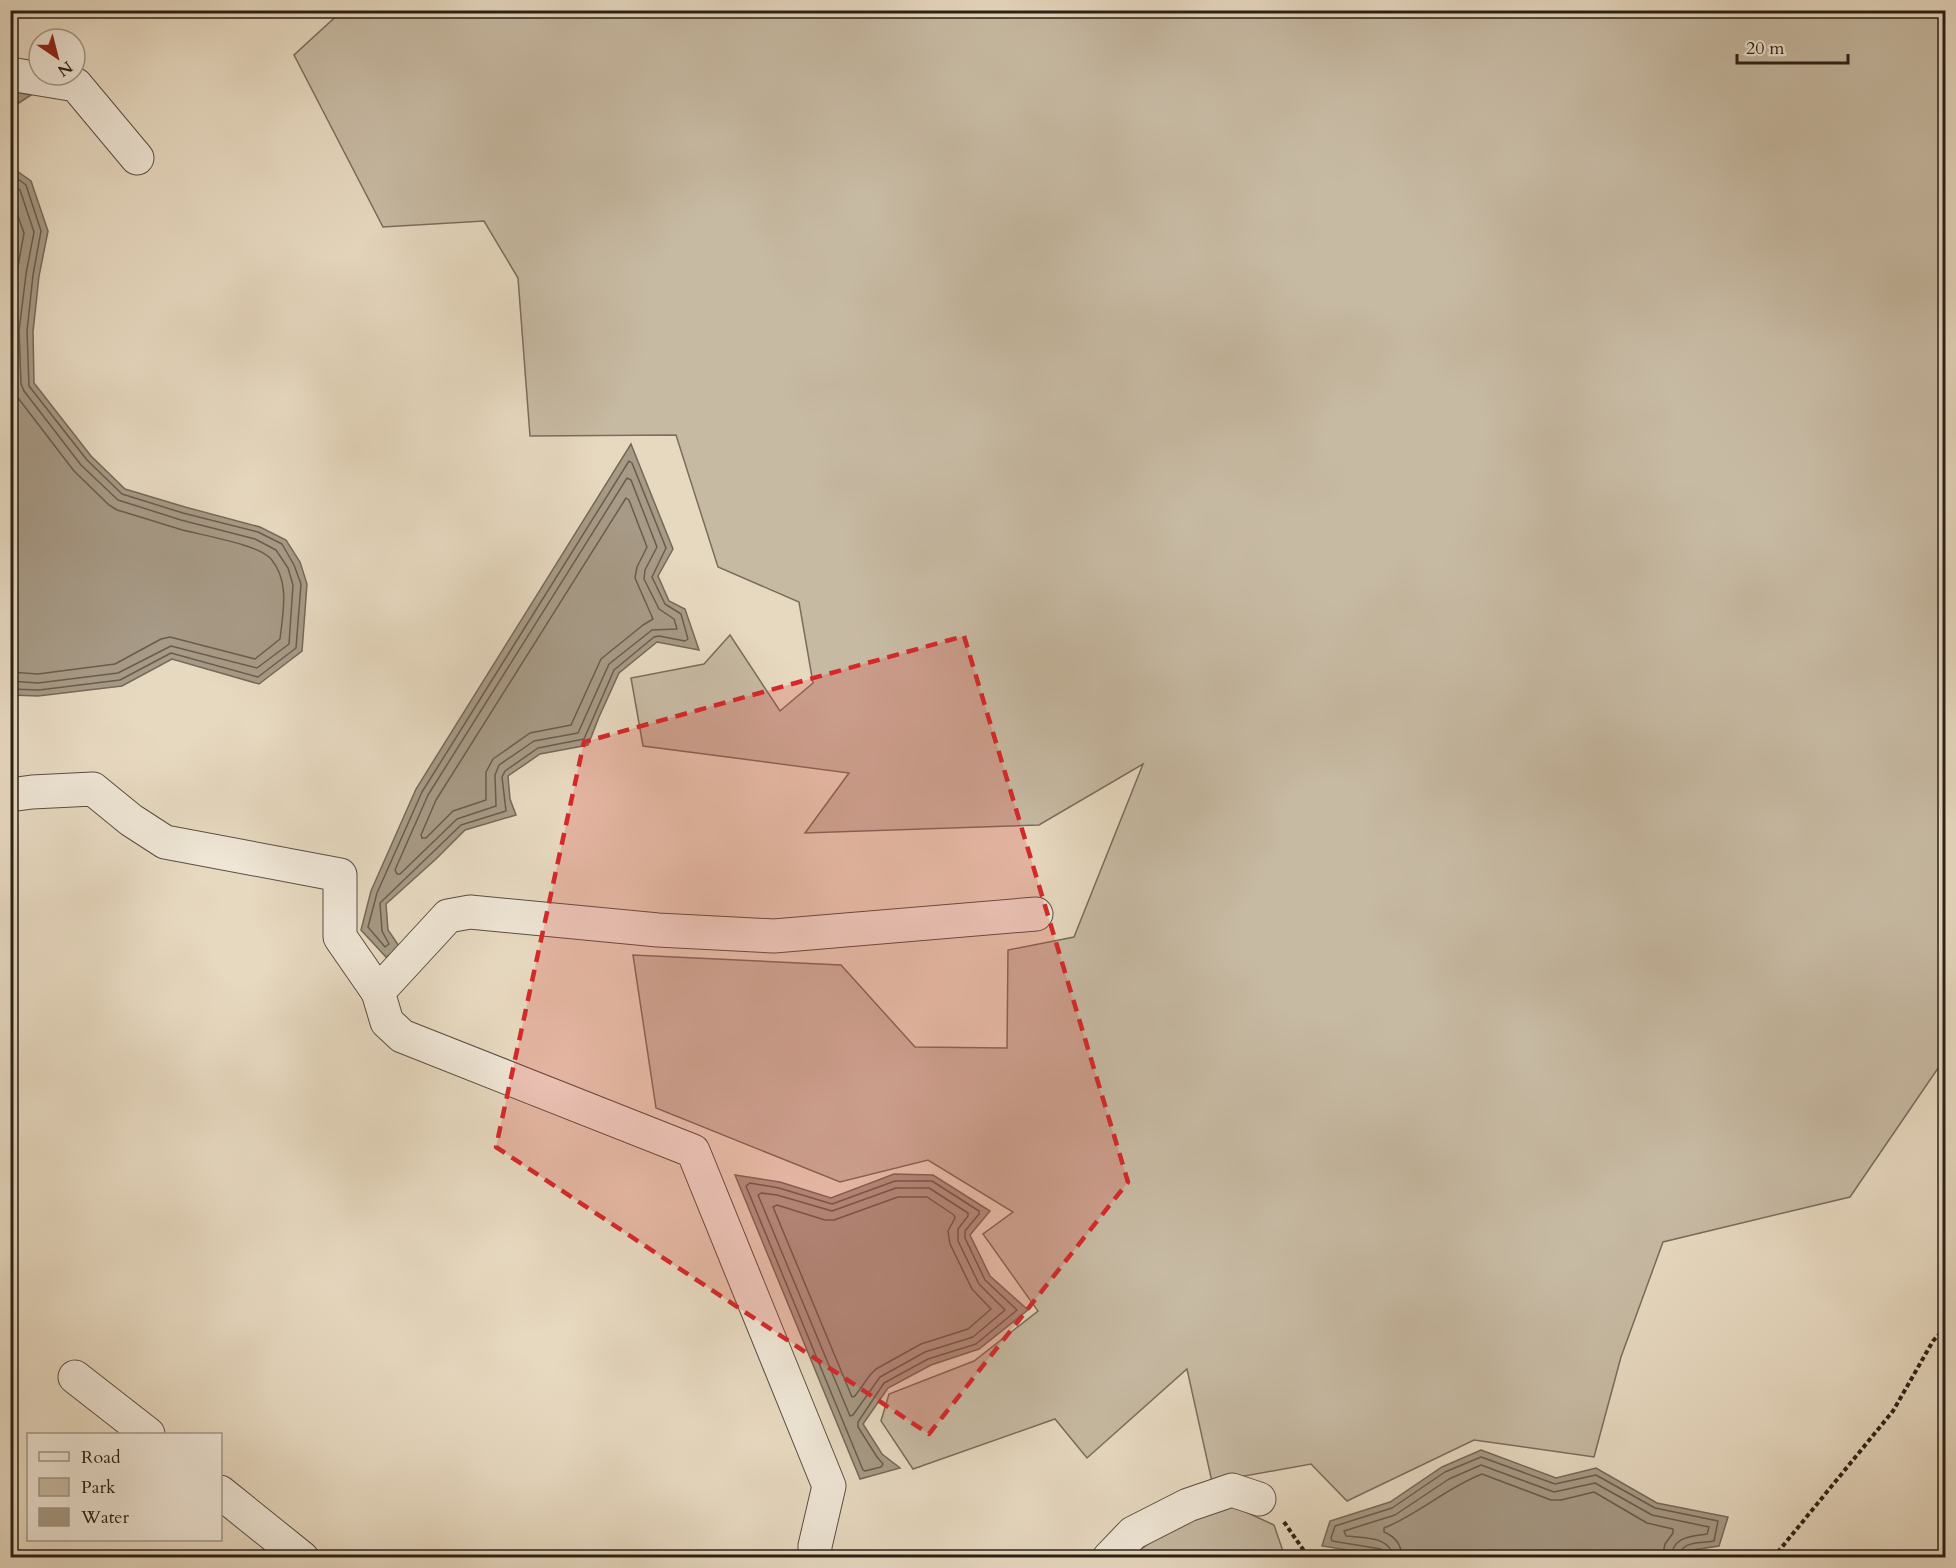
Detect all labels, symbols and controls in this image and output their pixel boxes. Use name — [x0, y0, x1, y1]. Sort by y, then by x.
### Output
north arrow — [27, 27, 87, 87]
scale bar — [1737, 27, 1848, 65]
text: 20 m — [1746, 36, 1785, 61]
text: N — [53, 55, 77, 82]
legend — [27, 1433, 222, 1541]
text: Road — [81, 1445, 121, 1470]
text: Park — [81, 1475, 116, 1500]
text: Water — [80, 1505, 130, 1530]

